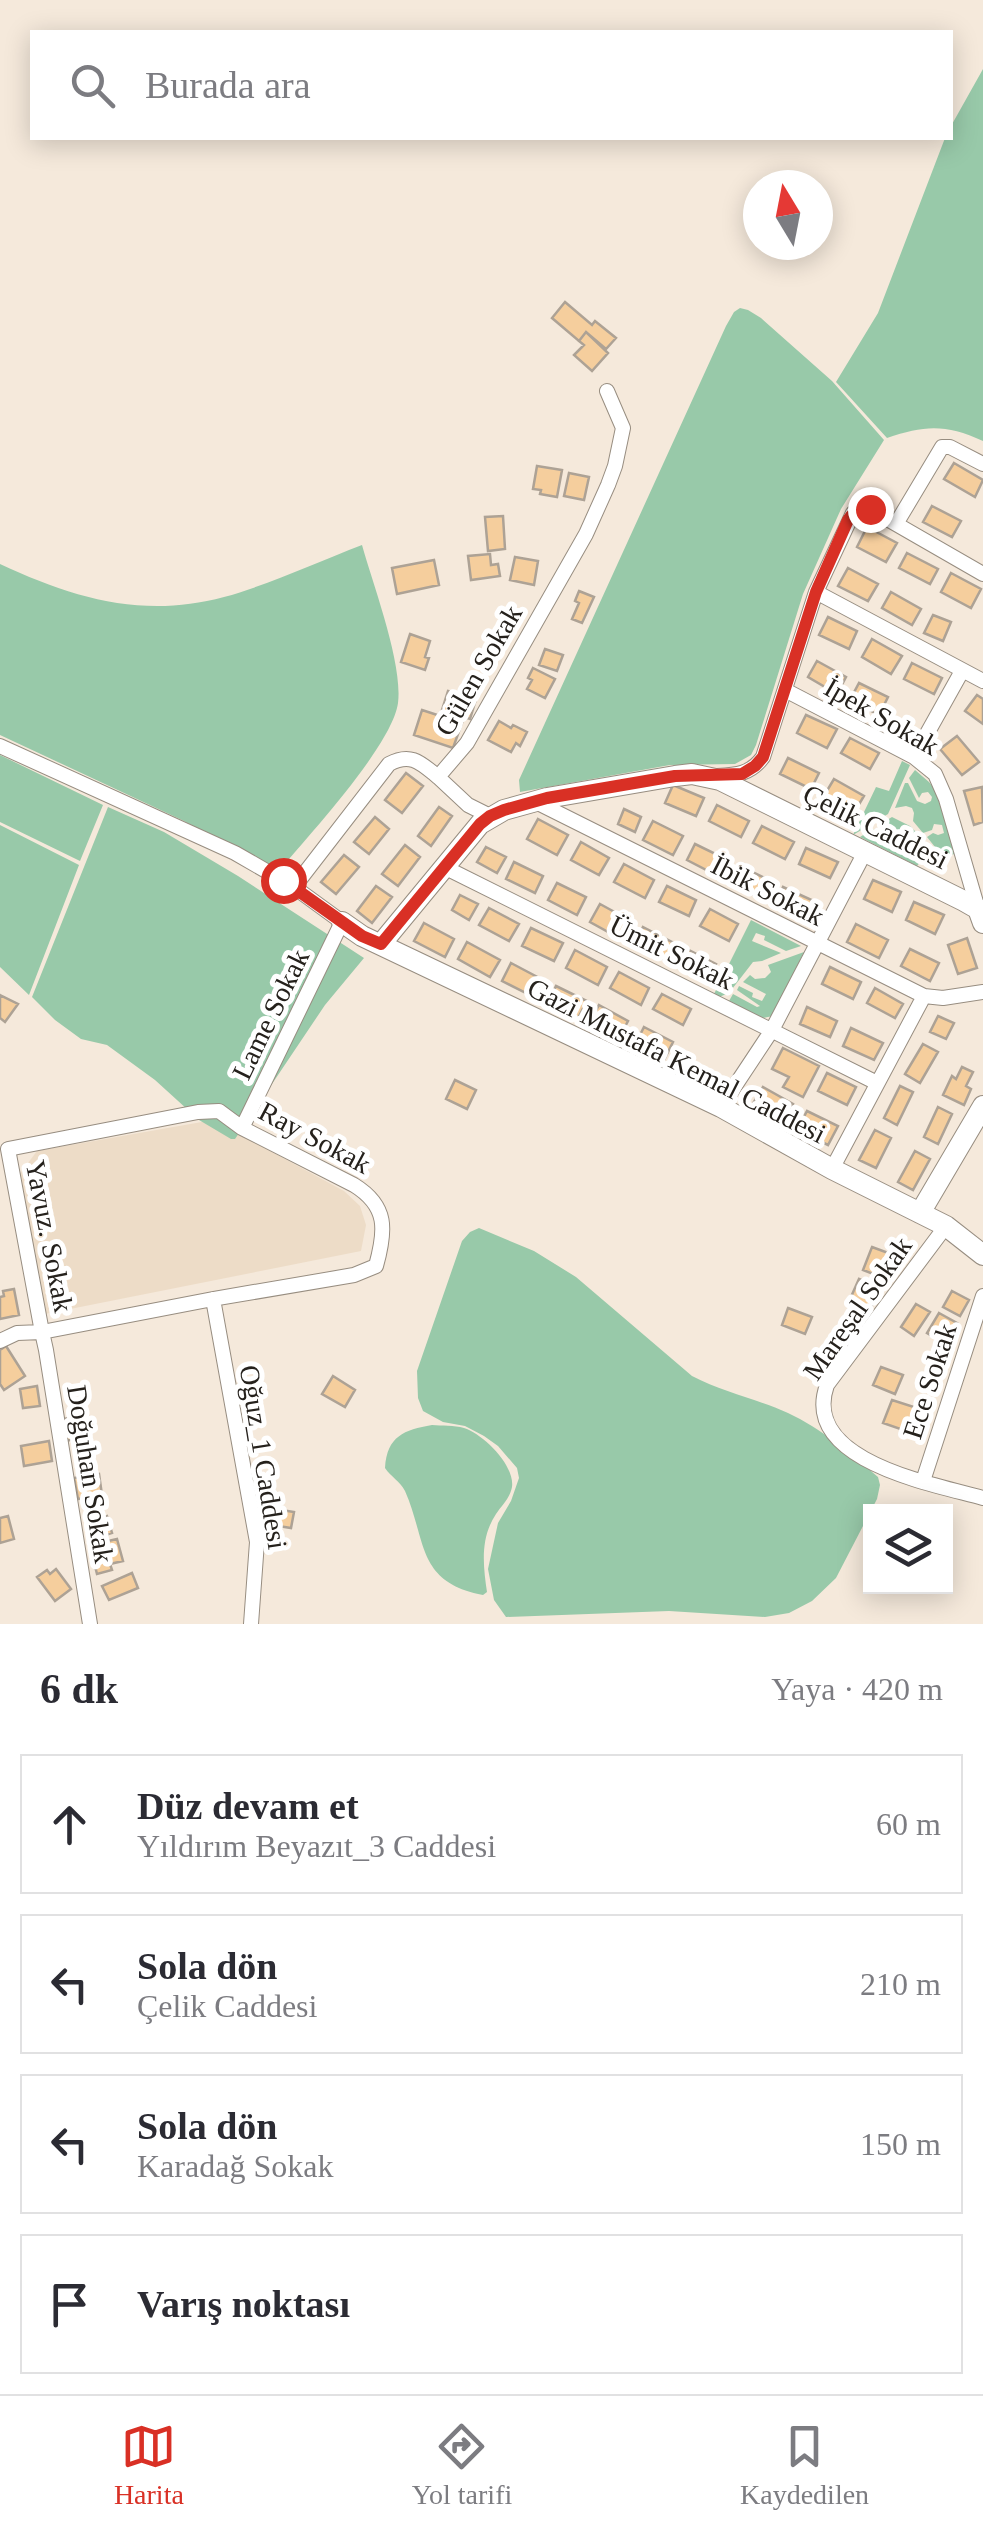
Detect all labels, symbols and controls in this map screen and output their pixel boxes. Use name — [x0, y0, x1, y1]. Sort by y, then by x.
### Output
search box — [30, 30, 953, 140]
icon: search — [65, 58, 120, 113]
text: Burada ara — [145, 64, 311, 106]
north arrow — [743, 170, 833, 260]
route end — [848, 487, 894, 533]
street label: Gülen Sokak — [429, 600, 528, 741]
street label: İpek Sokak — [819, 671, 944, 762]
street label: Çelik Caddesi — [798, 778, 954, 875]
street label: İbik Sokak — [706, 849, 829, 932]
route start — [261, 858, 307, 904]
street label: Ümit Sokak — [605, 909, 739, 996]
street label: Lame Sokak — [226, 944, 315, 1084]
street label: Gazi Mustafa Kemal Caddesi — [523, 972, 831, 1149]
street label: Ray Sokak — [254, 1095, 376, 1180]
street label: Yavuz. Sokak — [20, 1157, 79, 1315]
street label: Mareşal Sokak — [797, 1231, 918, 1386]
street label: Ece Sokak — [896, 1320, 963, 1443]
street label: Oğuz_1 Caddesi — [234, 1363, 293, 1552]
street label: Doğuhan Sokak — [61, 1383, 120, 1565]
map controls — [863, 1504, 953, 1594]
button: layers — [863, 1504, 953, 1594]
text: 6 dk — [40, 1666, 118, 1712]
text: Yaya · 420 m — [771, 1671, 943, 1707]
text: Düz devam et — [137, 1785, 359, 1827]
icon: ahead — [42, 1797, 97, 1852]
text: 60 m — [876, 1806, 941, 1842]
text: Yıldırım Beyazıt_3 Caddesi — [137, 1828, 496, 1864]
text: Sola dön — [137, 1945, 277, 1987]
icon: left — [42, 1957, 97, 2012]
text: 210 m — [860, 1966, 941, 2002]
text: Çelik Caddesi — [137, 1988, 317, 2024]
text: Sola dön — [137, 2105, 277, 2147]
icon: left — [42, 2117, 97, 2172]
text: 150 m — [860, 2126, 941, 2162]
text: Karadağ Sokak — [137, 2148, 333, 2184]
icon: arrive — [42, 2277, 97, 2332]
text: Varış noktası — [137, 2283, 350, 2325]
tab: Harita — [114, 2419, 184, 2511]
tab: Yol tarifi — [412, 2419, 512, 2511]
tab: Kaydedilen — [740, 2419, 869, 2511]

